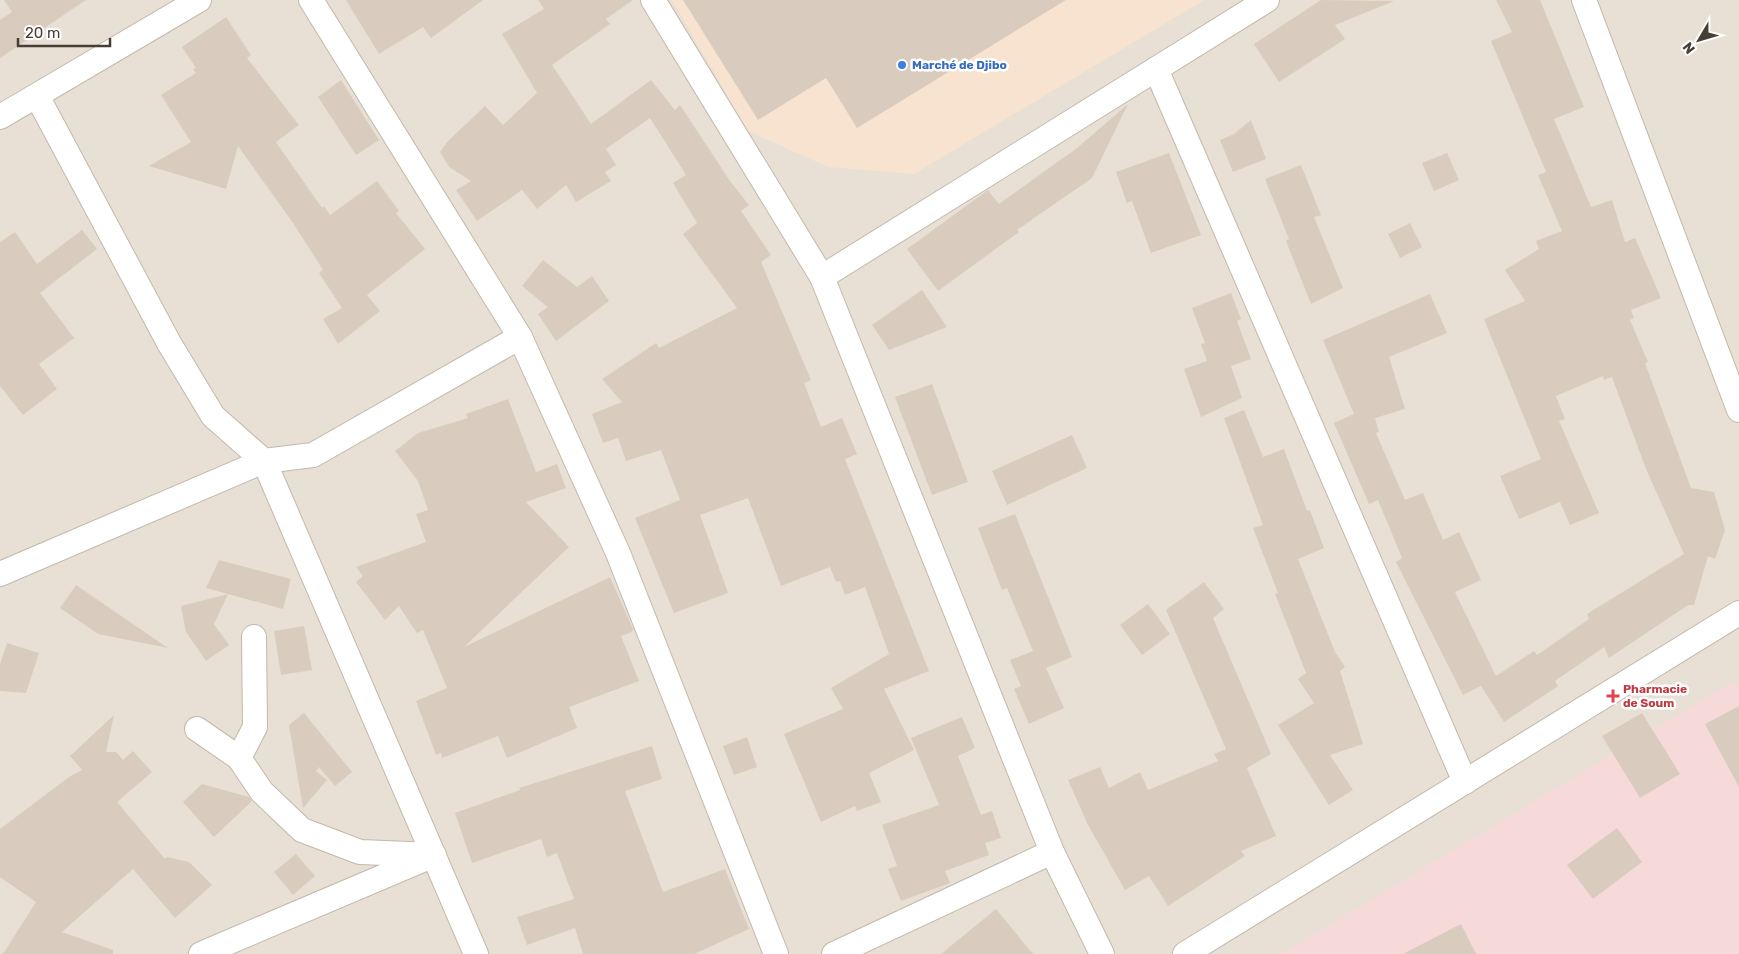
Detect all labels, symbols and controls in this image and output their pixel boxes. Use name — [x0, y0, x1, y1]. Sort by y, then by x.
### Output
scale bar — [18, 15, 110, 47]
north arrow — [1674, 15, 1724, 65]
text: 20 m — [25, 24, 60, 42]
text: N — [1679, 38, 1699, 57]
place label: Marché de Djibo — [912, 58, 1007, 72]
marker: Marché de Djibo — [896, 59, 908, 71]
place label: Pharmacie de Soum — [1623, 682, 1687, 710]
marker: Pharmacie de Soum — [1607, 690, 1619, 702]

